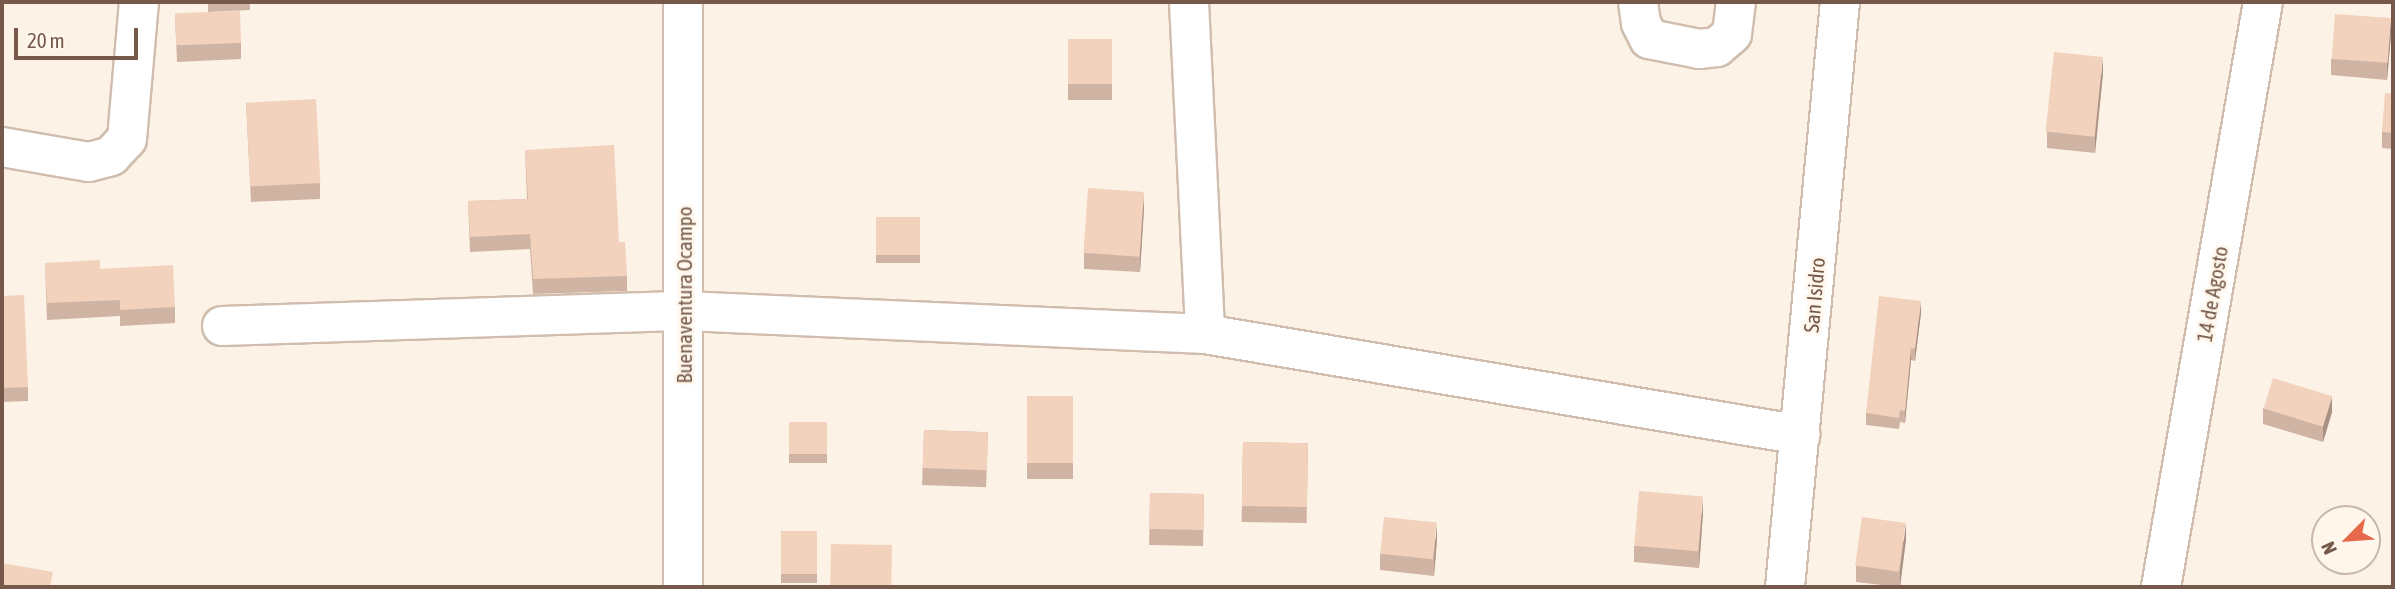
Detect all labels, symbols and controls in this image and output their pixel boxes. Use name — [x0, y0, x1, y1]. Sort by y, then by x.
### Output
scale bar — [18, 14, 142, 58]
text: 20 m — [27, 28, 65, 52]
street label: Buenaventura Ocampo — [671, 206, 697, 384]
street label: 14 de Agosto — [2191, 244, 2233, 344]
street label: San Isidro — [1798, 256, 1830, 334]
north arrow — [2311, 505, 2381, 575]
text: N — [2316, 538, 2341, 558]

